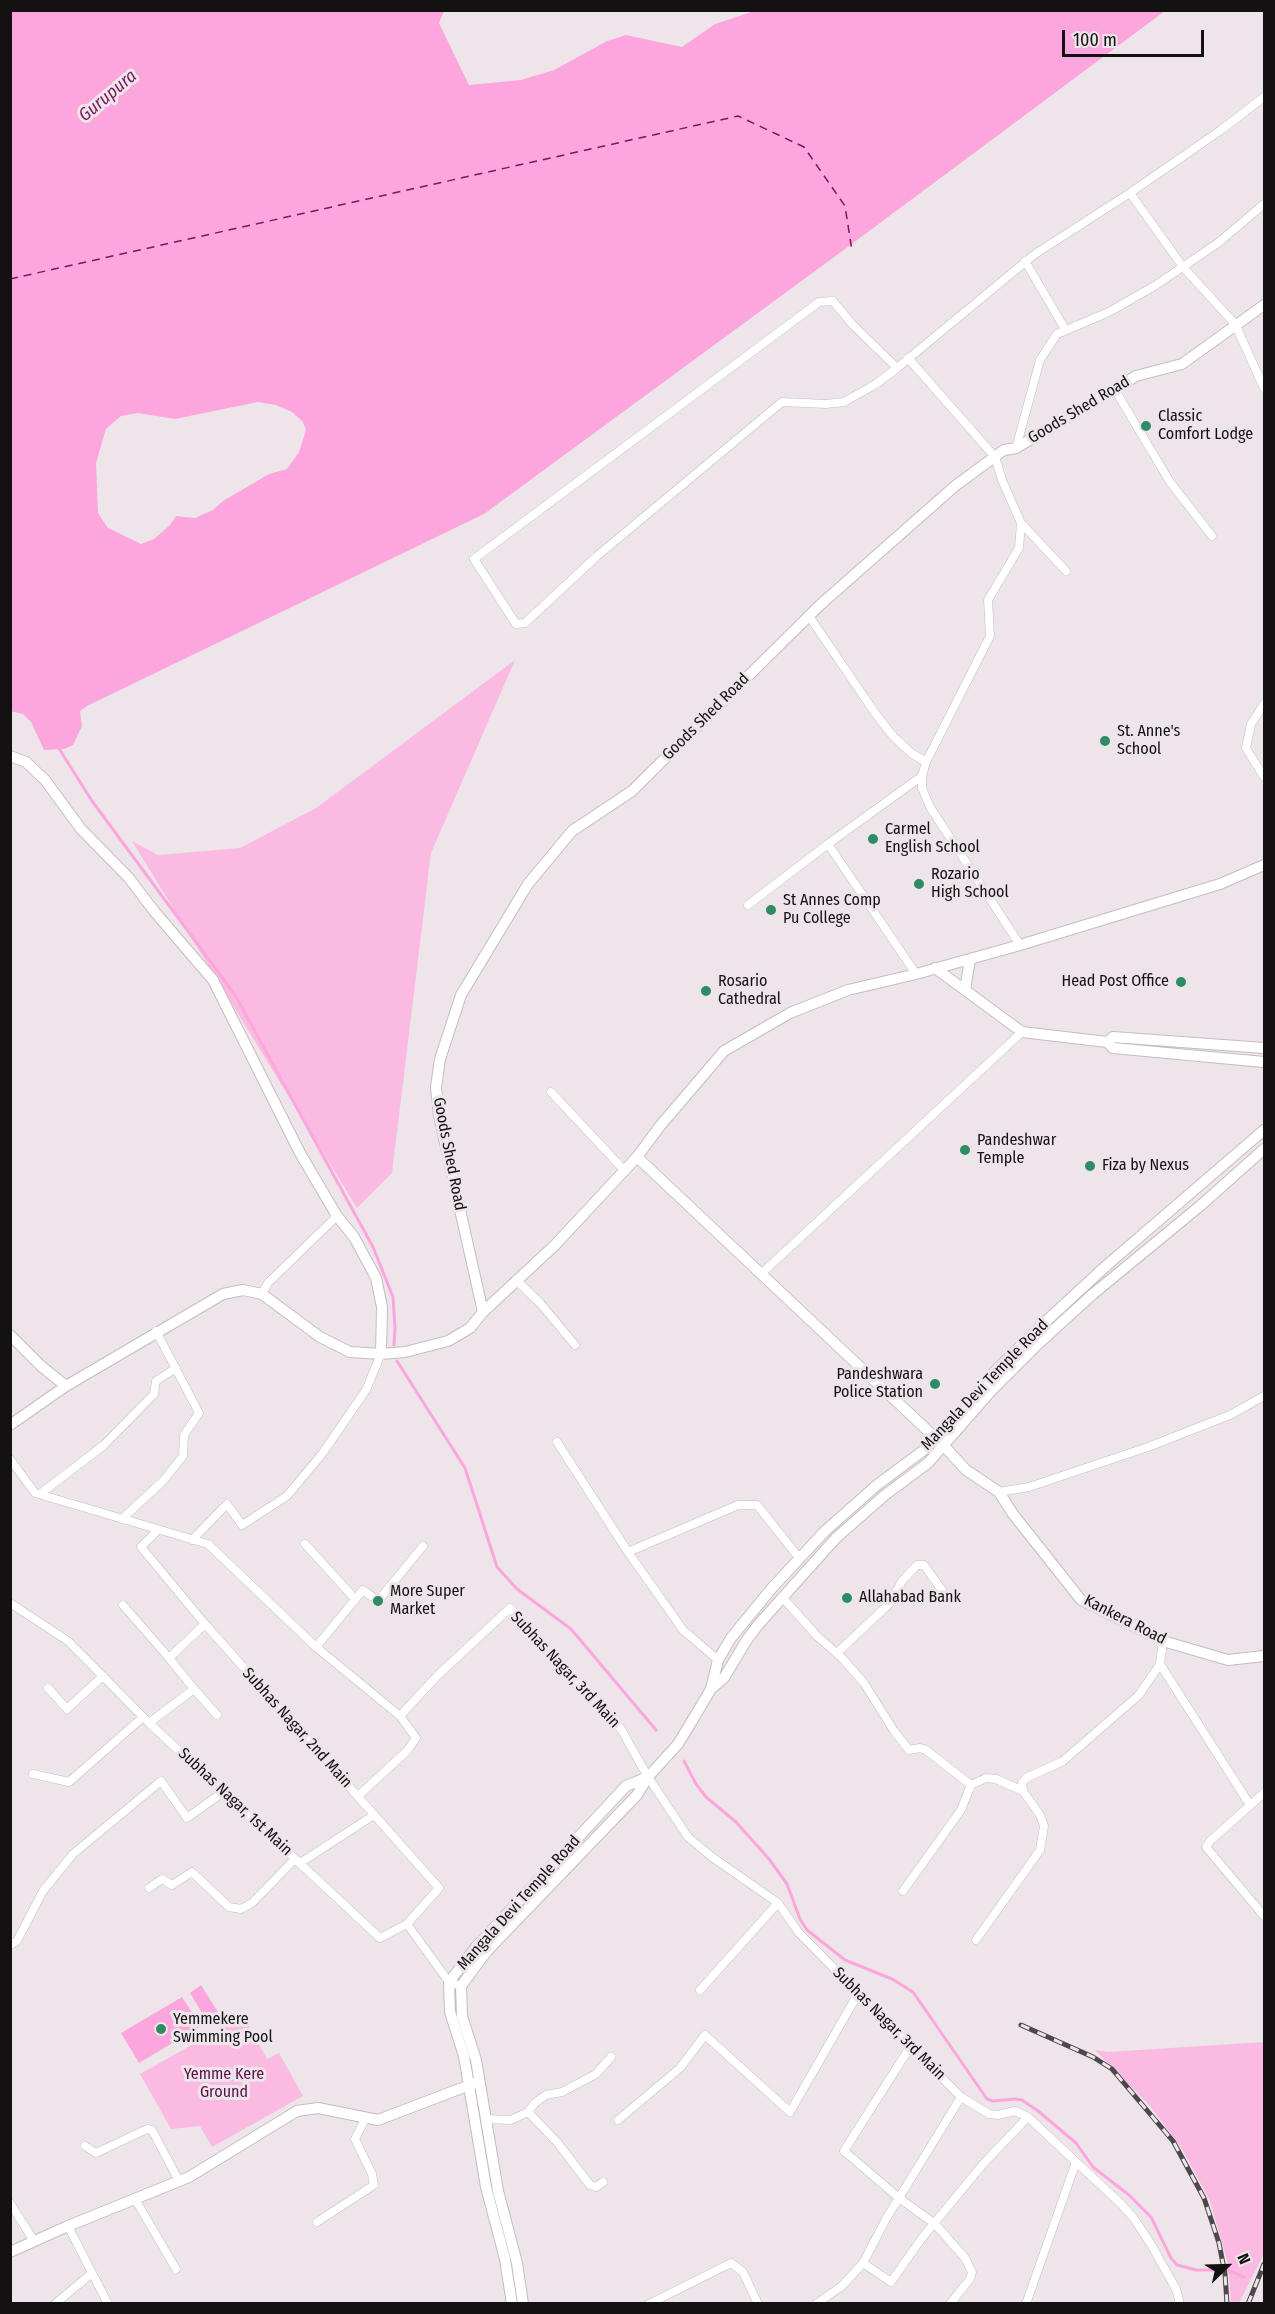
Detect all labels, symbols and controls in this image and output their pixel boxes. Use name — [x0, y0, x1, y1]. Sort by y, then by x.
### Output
scale bar — [1065, 18, 1208, 56]
text: 100 m — [1073, 29, 1117, 51]
water label: Gurupura — [75, 66, 141, 126]
street label: Goods Shed Road — [1025, 372, 1133, 448]
place label: Classic Comfort Lodge — [1158, 407, 1253, 445]
marker: Classic Comfort Lodge — [1139, 419, 1153, 433]
street label: Goods Shed Road — [659, 670, 753, 764]
place label: St. Anne's School — [1117, 722, 1180, 760]
marker: St. Anne's School — [1098, 734, 1112, 748]
place label: Carmel English School — [885, 820, 980, 858]
marker: Carmel English School — [866, 832, 880, 846]
place label: Rozario High School — [931, 865, 1009, 903]
marker: Rozario High School — [912, 877, 926, 891]
place label: St Annes Comp Pu College — [783, 891, 881, 929]
marker: St Annes Comp Pu College — [764, 903, 778, 917]
place label: Rosario Cathedral — [718, 972, 781, 1010]
place label: Head Post Office — [1061, 972, 1169, 992]
marker: Head Post Office — [1174, 975, 1188, 989]
marker: Rosario Cathedral — [699, 984, 713, 998]
street label: Goods Shed Road — [429, 1096, 469, 1212]
place label: Pandeshwar Temple — [977, 1131, 1056, 1169]
marker: Pandeshwar Temple — [958, 1143, 972, 1157]
place label: Fiza by Nexus — [1102, 1156, 1189, 1176]
marker: Fiza by Nexus — [1083, 1159, 1097, 1173]
street label: Mangala Devi Temple Road — [917, 1316, 1053, 1454]
place label: Pandeshwara Police Station — [833, 1365, 923, 1403]
marker: Pandeshwara Police Station — [928, 1377, 942, 1391]
place label: More Super Market — [390, 1582, 465, 1620]
place label: Allahabad Bank — [859, 1588, 961, 1608]
marker: Allahabad Bank — [840, 1591, 854, 1605]
street label: Kankera Road — [1081, 1591, 1169, 1649]
marker: More Super Market — [371, 1594, 385, 1608]
street label: Subhas Nagar, 3rd Main — [506, 1608, 624, 1732]
street label: Subhas Nagar, 2nd Main — [238, 1664, 356, 1792]
street label: Subhas Nagar, 1st Main — [174, 1744, 296, 1860]
street label: Mangala Devi Temple Road — [453, 1832, 585, 1974]
street label: Subhas Nagar, 3rd Main — [829, 1964, 949, 2084]
place label: Yemmekere Swimming Pool — [173, 2010, 273, 2048]
marker: Yemmekere Swimming Pool — [154, 2022, 168, 2036]
park label: Yemme Kere Ground — [184, 2065, 264, 2103]
north arrow — [1197, 2236, 1257, 2296]
text: N — [1233, 2251, 1255, 2267]

